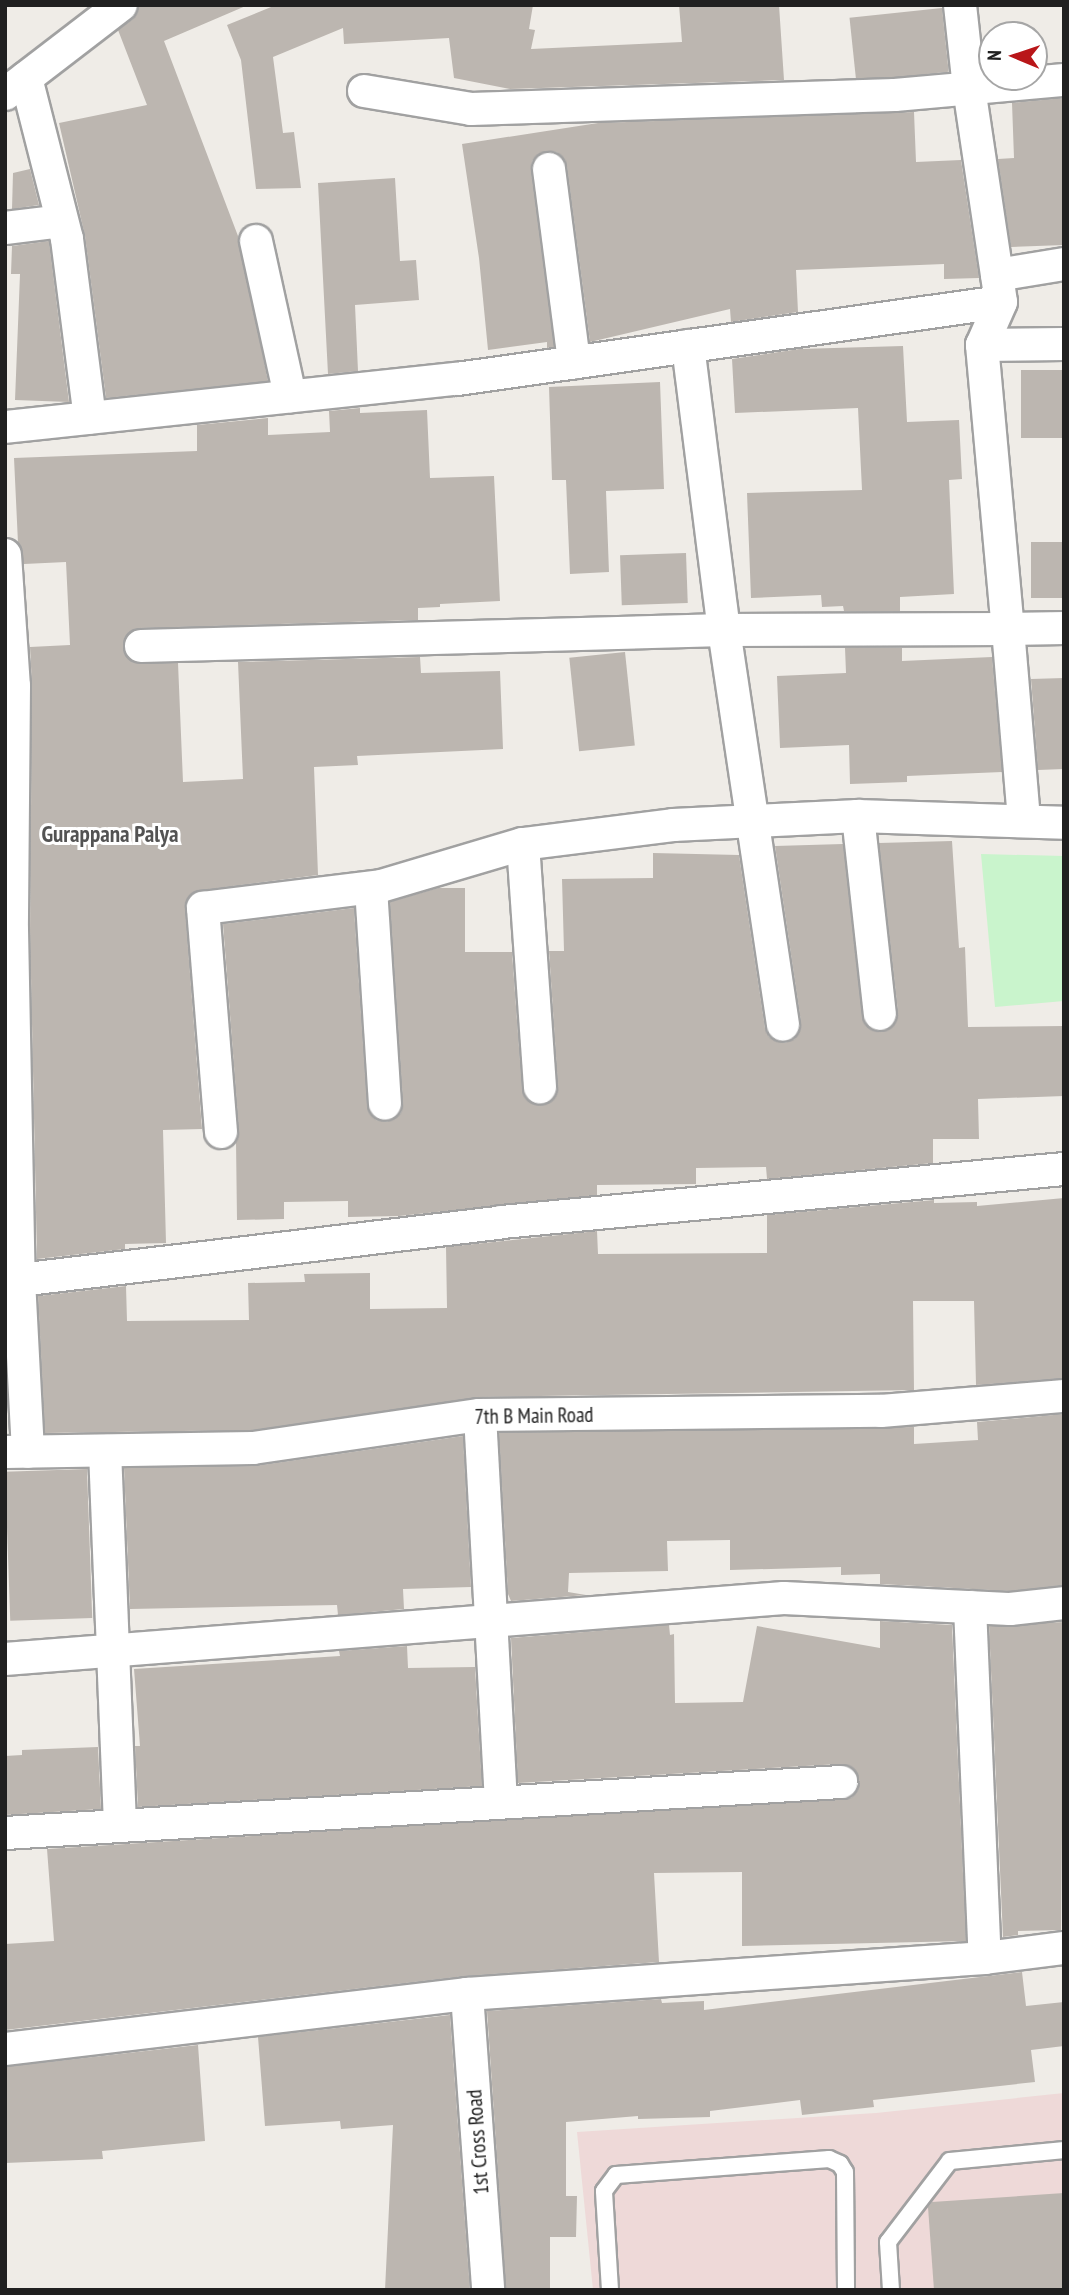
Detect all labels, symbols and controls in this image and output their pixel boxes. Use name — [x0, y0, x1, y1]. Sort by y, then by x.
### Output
north arrow — [978, 21, 1048, 91]
text: N — [982, 50, 1006, 61]
district label: Gurappana Palya — [42, 820, 178, 848]
street label: 7th B Main Road — [474, 1402, 594, 1430]
street label: 1st Cross Road — [462, 2089, 494, 2195]

